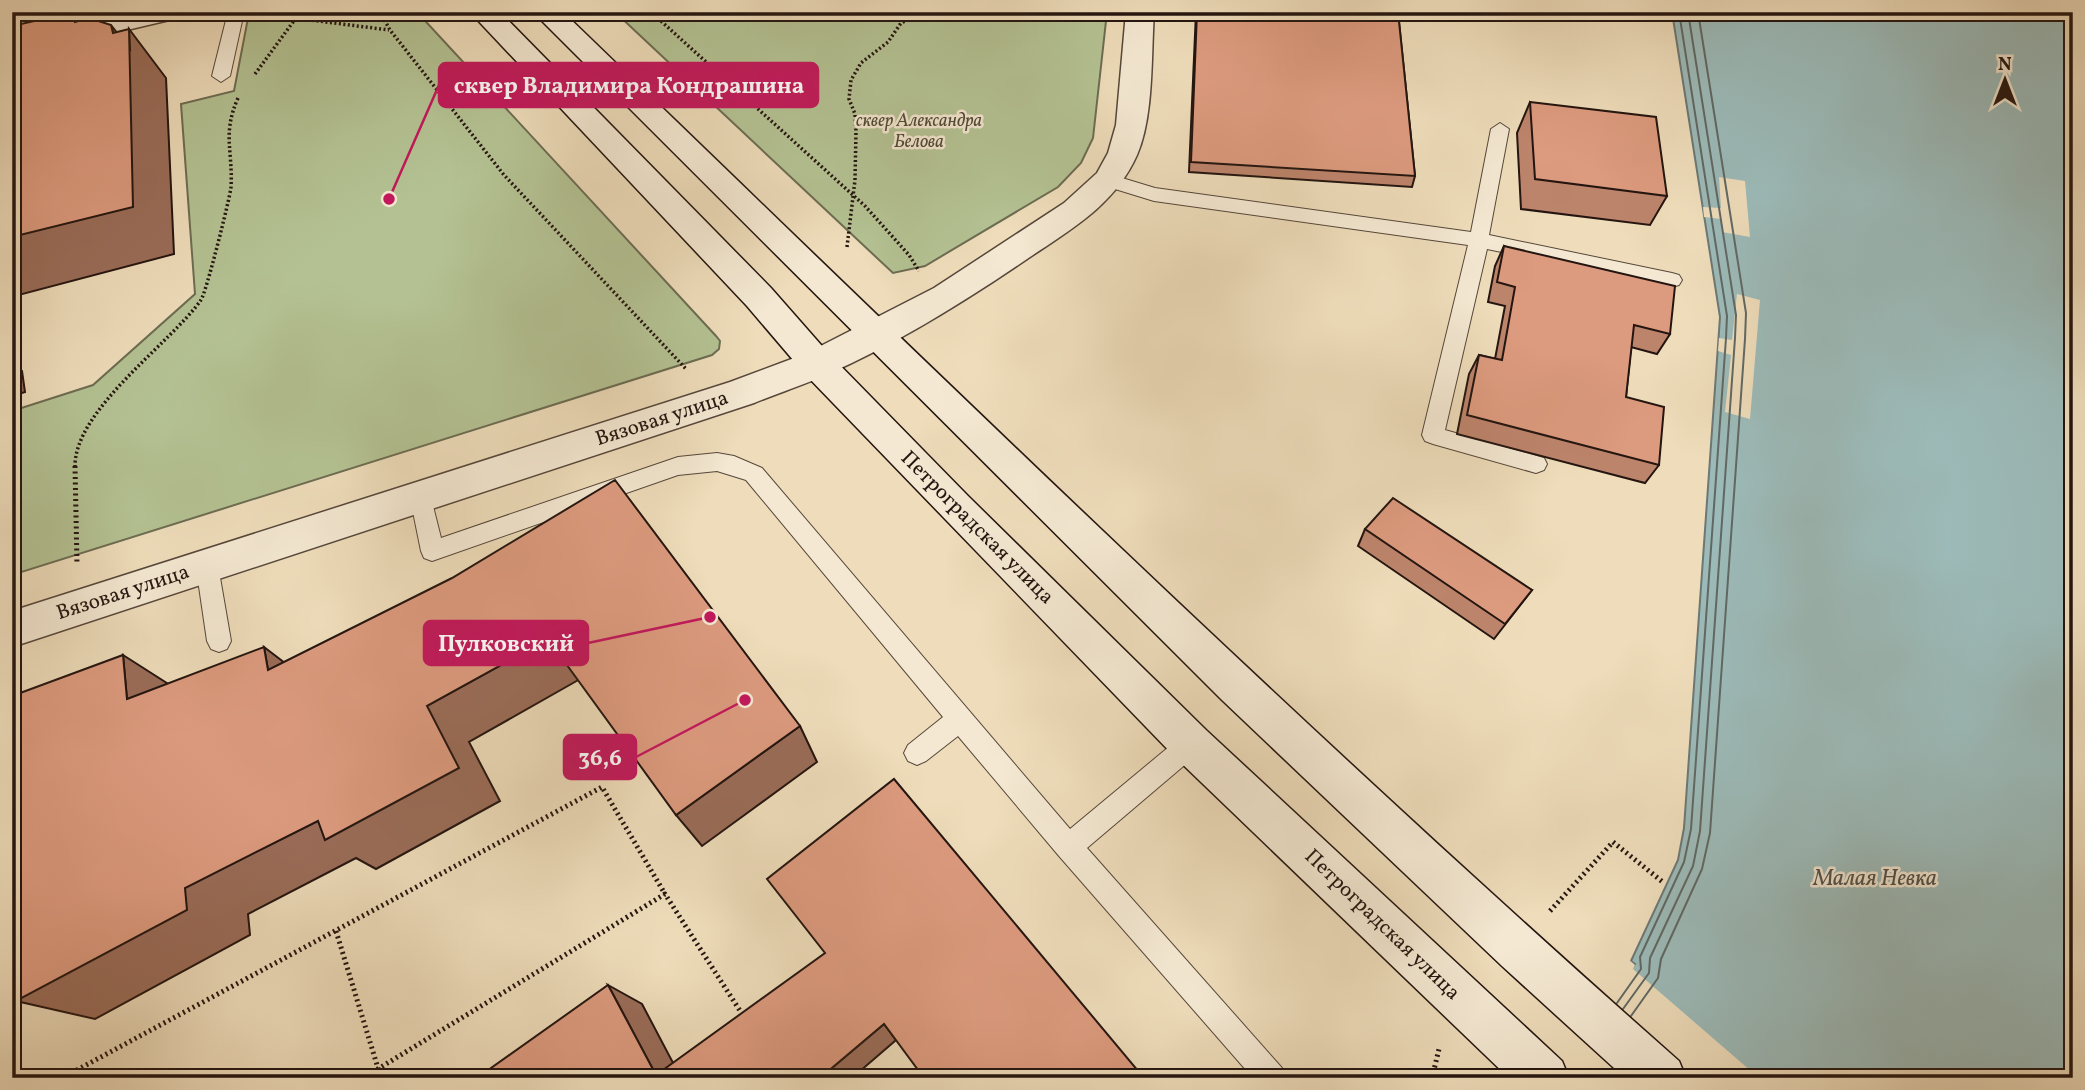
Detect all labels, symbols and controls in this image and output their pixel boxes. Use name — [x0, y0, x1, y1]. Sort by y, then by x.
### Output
north arrow — [1969, 46, 2039, 116]
text: N — [1998, 52, 2012, 78]
callout: сквер Владимира Кондрашина — [439, 63, 818, 107]
text: сквер Владимира Кондрашина — [454, 71, 804, 103]
park label: сквер Александра Белова — [856, 109, 982, 155]
street label: Вязовая улица — [592, 384, 732, 454]
street label: Петроградская улица — [894, 445, 1060, 611]
street label: Вязовая улица — [53, 558, 193, 628]
callout: Пулковский — [424, 621, 588, 665]
text: Пулковский — [438, 629, 574, 661]
callout: 36,6 — [564, 735, 636, 779]
text: 36,6 — [578, 743, 622, 775]
street label: Петроградская улица — [1298, 843, 1466, 1007]
water label: Малая Невка — [1812, 863, 1937, 895]

